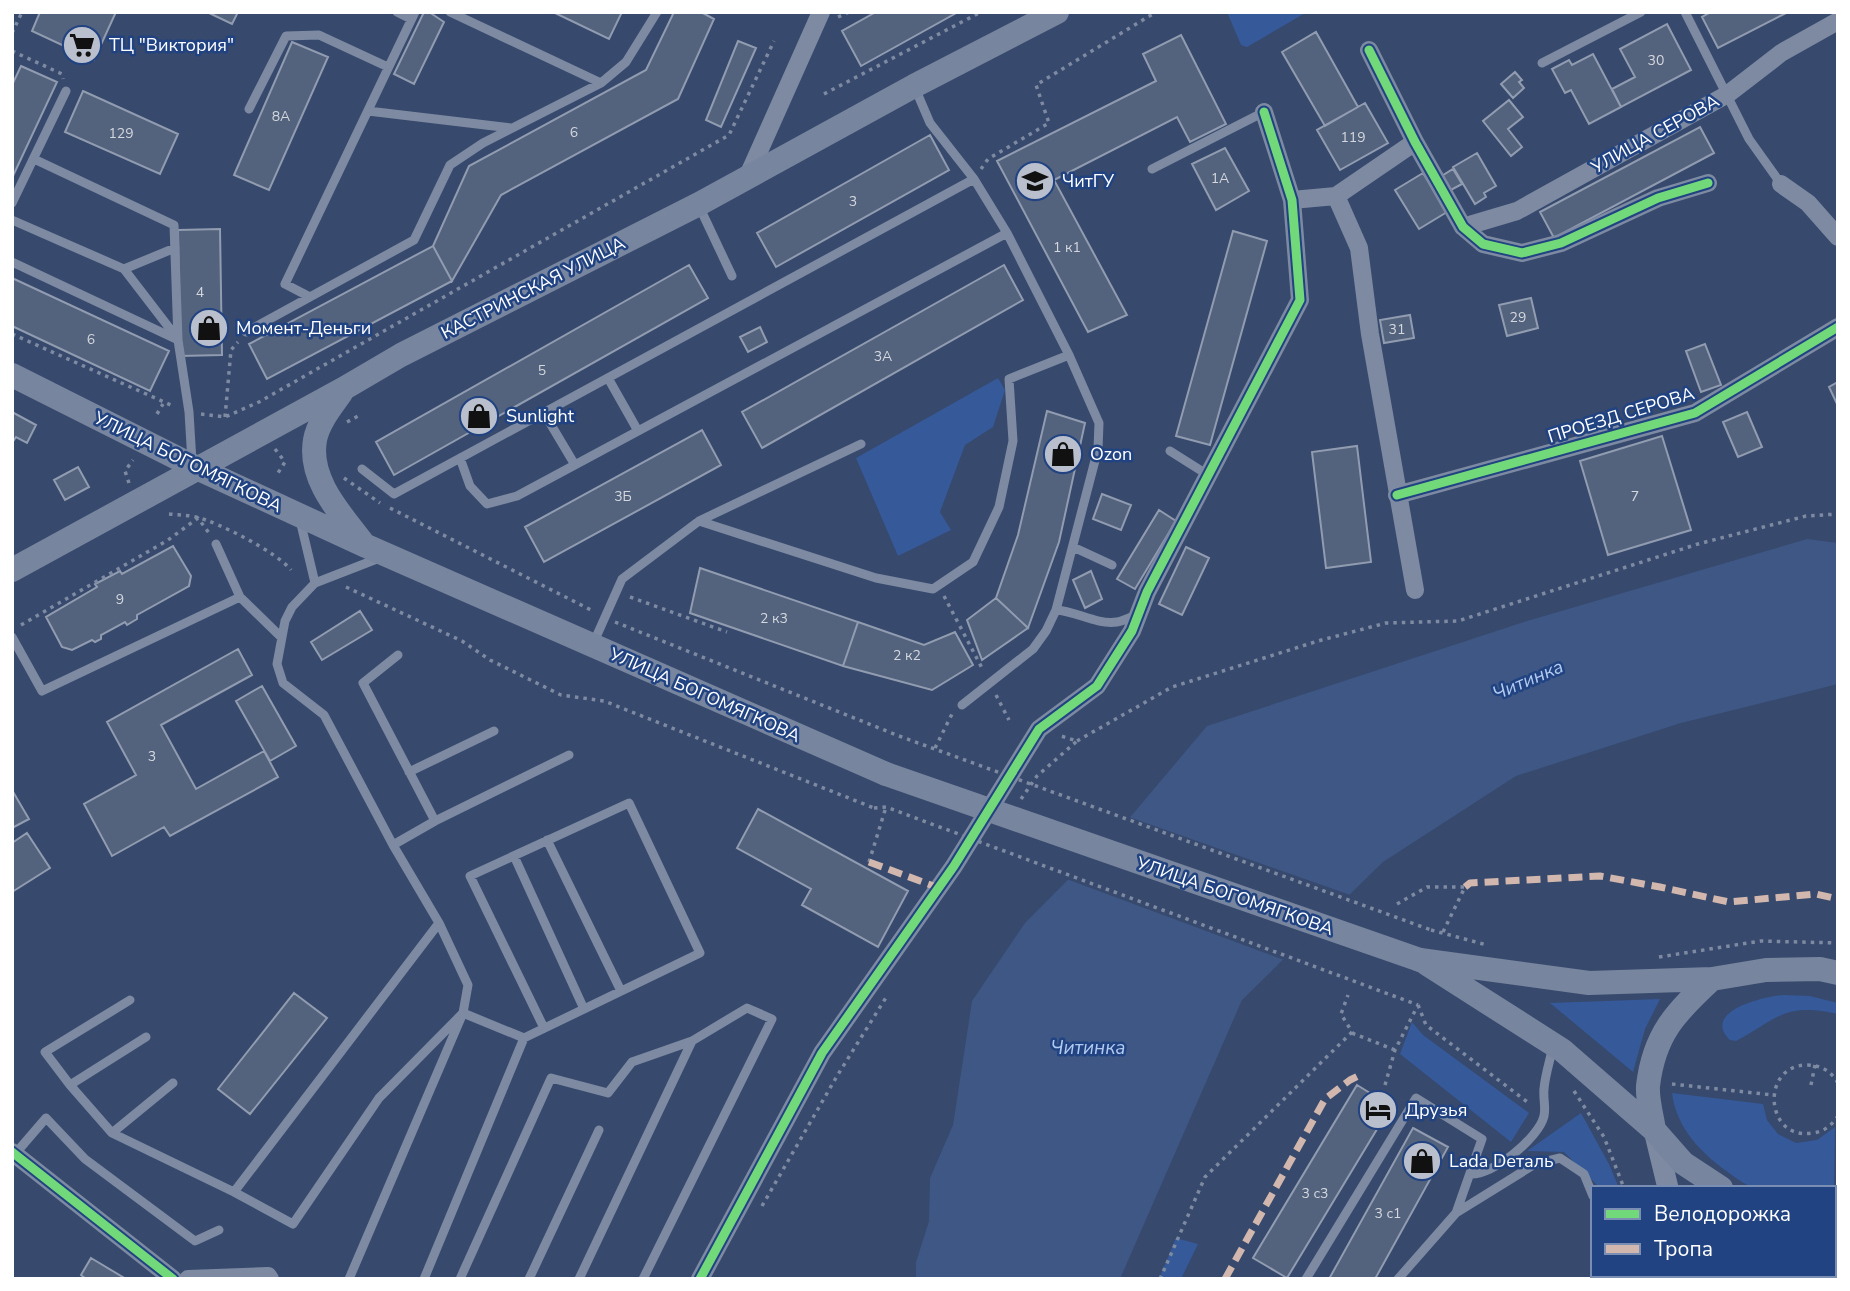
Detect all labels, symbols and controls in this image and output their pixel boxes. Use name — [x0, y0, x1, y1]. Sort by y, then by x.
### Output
supermarket icon: ТЦ "Виктория" — [61, 24, 103, 66]
place label: ТЦ "Виктория" — [109, 33, 234, 57]
house number: 30 — [1648, 51, 1664, 70]
street label: УЛИЦА СЕРОВА — [1586, 89, 1723, 180]
house number: 8А — [272, 107, 290, 126]
house number: 6 — [570, 123, 578, 142]
house number: 129 — [108, 124, 134, 143]
house number: 119 — [1340, 128, 1366, 147]
school or university icon: ЧитГУ — [1014, 160, 1056, 202]
place label: ЧитГУ — [1062, 169, 1114, 193]
house number: 1А — [1211, 169, 1229, 188]
house number: 3 — [849, 192, 857, 211]
street label: КАСТРИНСКАЯ УЛИЦА — [437, 231, 629, 345]
house number: 1 к1 — [1053, 238, 1081, 257]
house number: 4 — [196, 283, 204, 302]
shop icon: Момент-Деньги — [188, 307, 230, 349]
house number: 29 — [1510, 308, 1526, 327]
place label: Момент-Деньги — [236, 316, 371, 340]
house number: 31 — [1389, 320, 1405, 339]
house number: 6 — [87, 330, 95, 349]
house number: 3А — [874, 347, 892, 366]
house number: 5 — [538, 361, 546, 380]
street label: ПРОЕЗД СЕРОВА — [1545, 381, 1697, 449]
shop icon: Sunlight — [458, 395, 500, 437]
place label: Sunlight — [506, 404, 575, 428]
street label: УЛИЦА БОГОМЯГКОВА — [89, 405, 286, 518]
shop icon: Ozon — [1042, 433, 1084, 475]
place label: Ozon — [1090, 442, 1132, 466]
house number: 3Б — [614, 487, 632, 506]
house number: 7 — [1631, 487, 1639, 506]
house number: 9 — [116, 590, 124, 609]
house number: 2 к3 — [760, 609, 788, 628]
street label: УЛИЦА БОГОМЯГКОВА — [605, 642, 804, 748]
house number: 2 к2 — [893, 646, 921, 665]
water label: Читинка — [1488, 653, 1568, 707]
house number: 3 — [148, 747, 156, 766]
street label: УЛИЦА БОГОМЯГКОВА — [1132, 851, 1337, 941]
water label: Читинка — [1051, 1035, 1125, 1061]
hotel icon: Друзья — [1357, 1089, 1399, 1131]
place label: Друзья — [1405, 1098, 1467, 1122]
shop icon: Lada Dеталь — [1401, 1140, 1443, 1182]
place label: Lada Dеталь — [1449, 1149, 1554, 1173]
house number: 3 с3 — [1301, 1184, 1329, 1203]
legend — [1591, 1186, 1836, 1277]
text: Велодорожка — [1654, 1200, 1791, 1228]
house number: 3 с1 — [1374, 1204, 1402, 1223]
text: Тропа — [1654, 1235, 1713, 1263]

